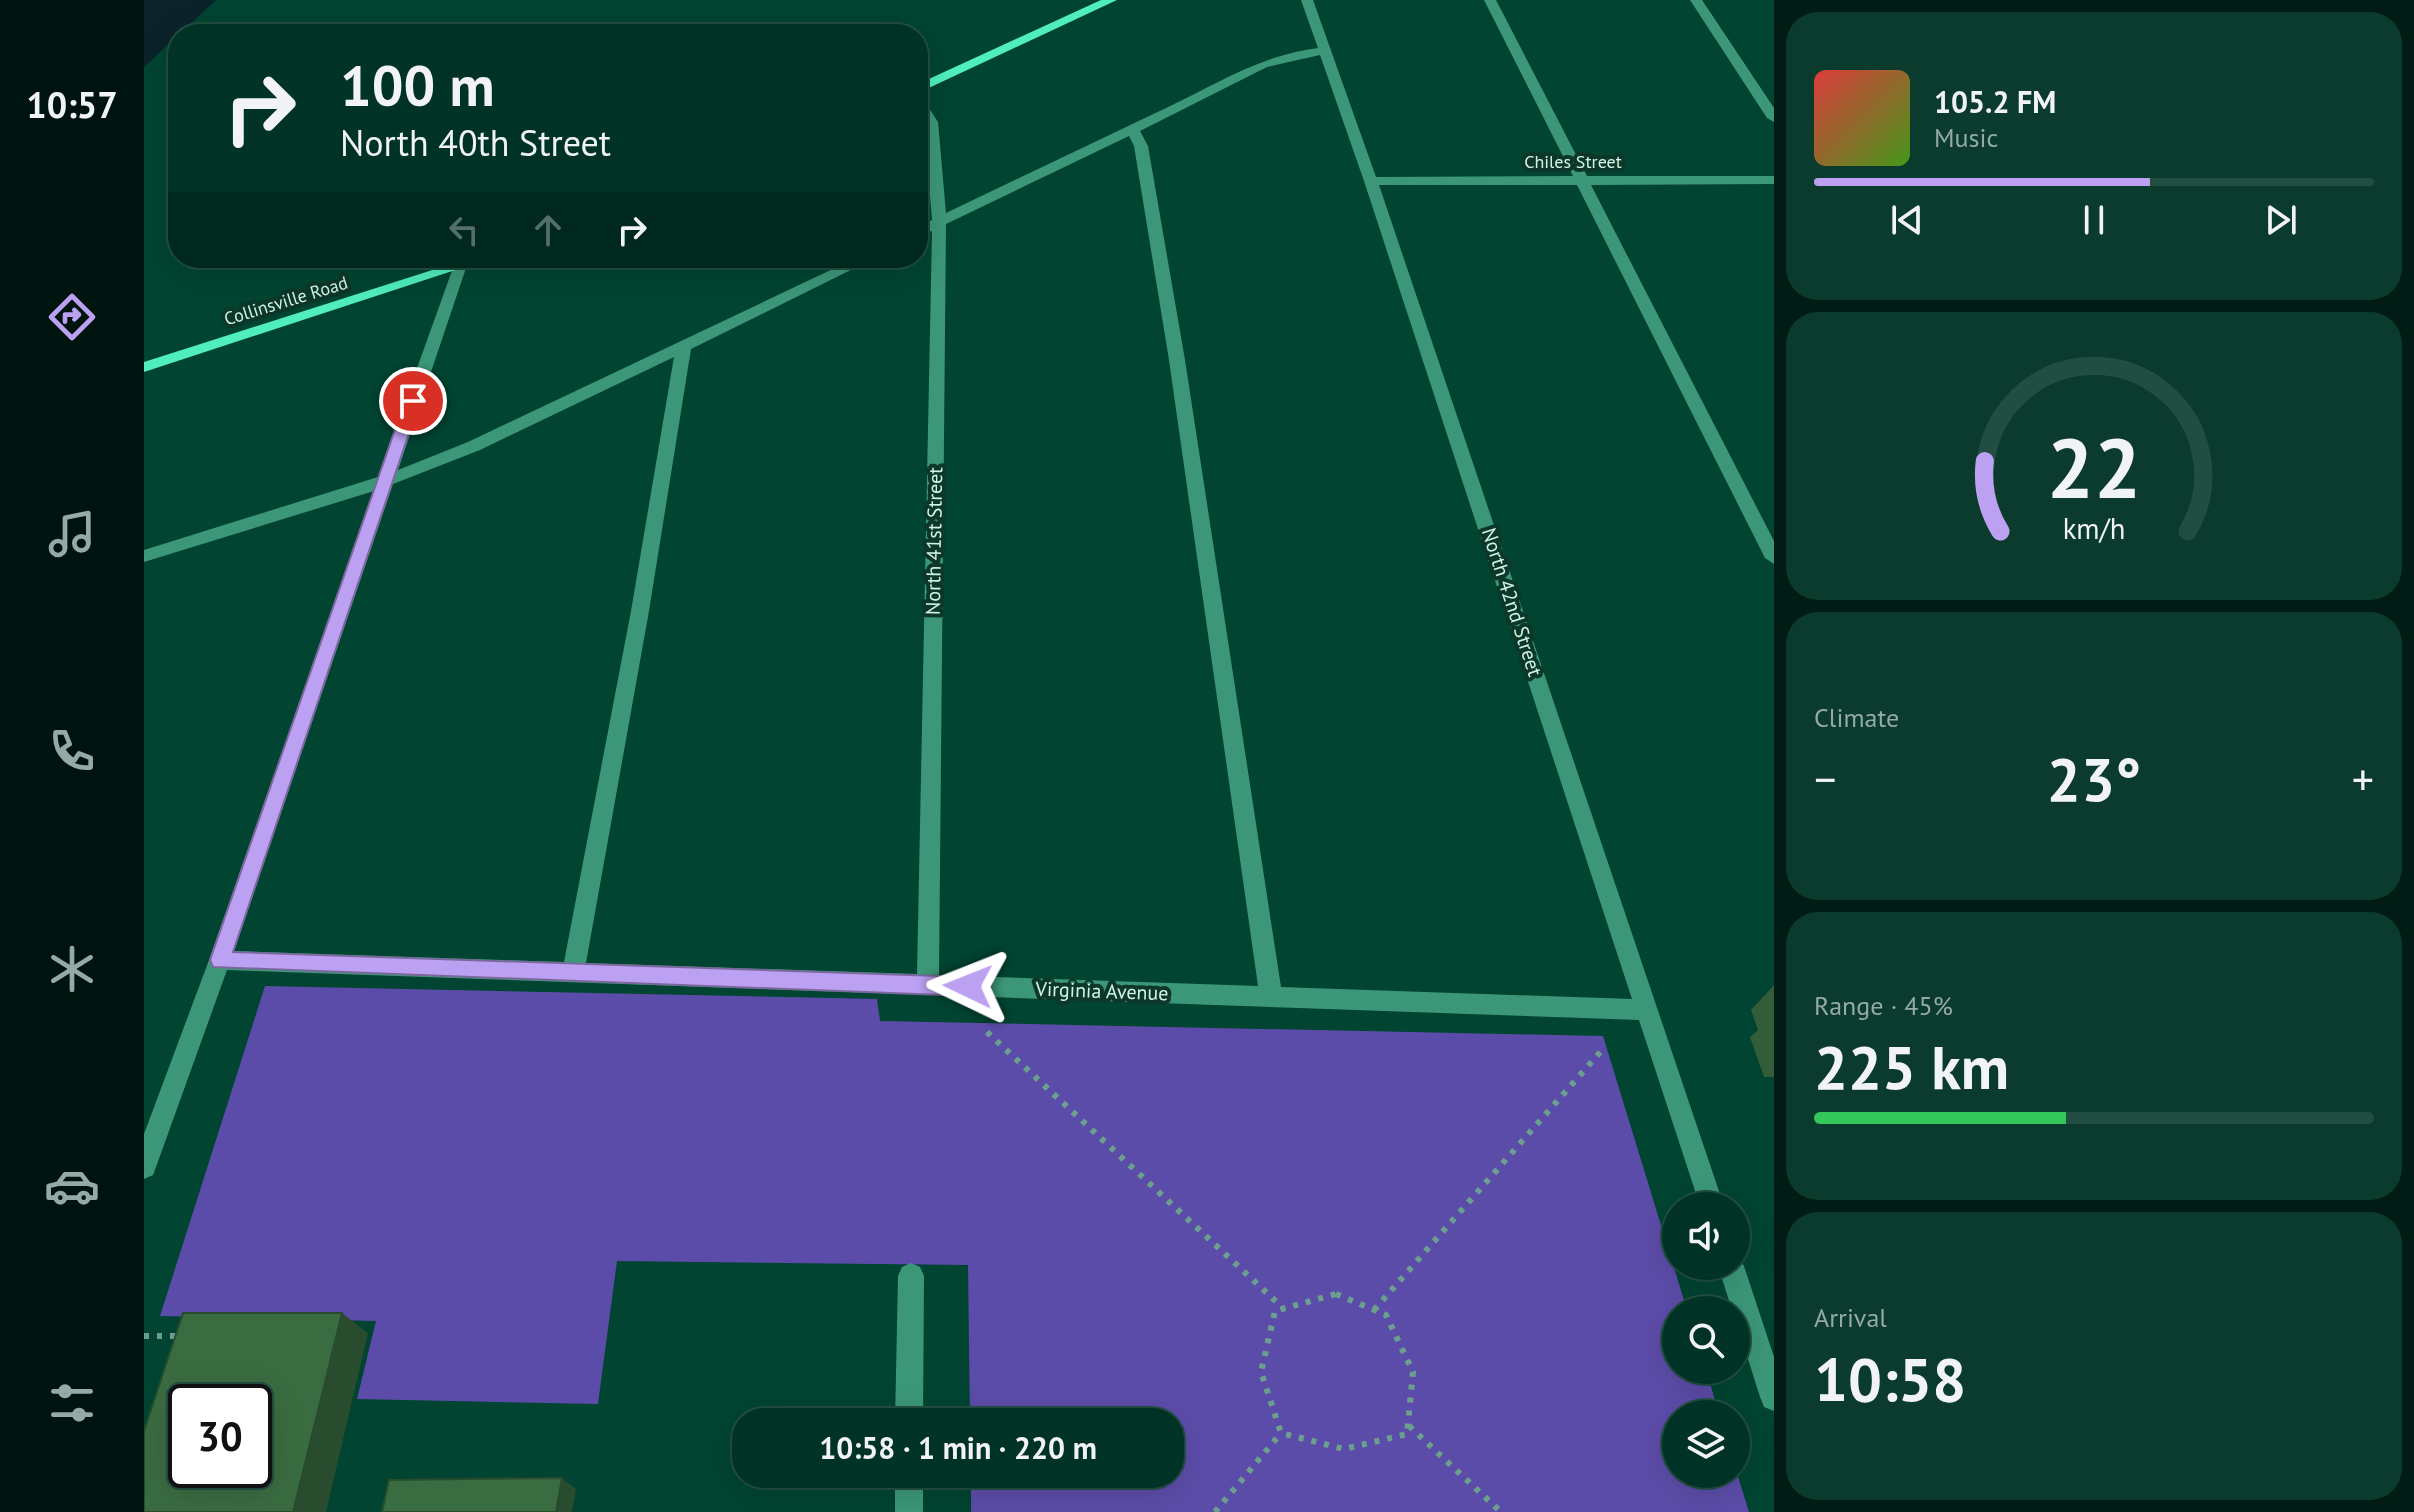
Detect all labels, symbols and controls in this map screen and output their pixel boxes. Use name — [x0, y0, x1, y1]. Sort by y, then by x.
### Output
text: 100 m — [340, 49, 495, 121]
icon: right — [208, 56, 312, 160]
text: 10:57 — [26, 81, 118, 128]
text: 105.2 FM — [1934, 82, 2056, 121]
text: North 40th Street — [340, 119, 611, 166]
text: Music — [1934, 121, 1998, 154]
street label: Chiles Street — [1524, 150, 1622, 173]
icon: previous — [1885, 198, 1929, 242]
icon: pause — [2072, 198, 2116, 242]
icon: next — [2259, 198, 2303, 242]
icon: left — [442, 208, 486, 252]
icon: ahead — [526, 208, 570, 252]
icon: right — [610, 208, 654, 252]
street label: Collinsville Road — [221, 271, 350, 330]
icon: directions — [44, 289, 100, 345]
pin — [379, 367, 447, 435]
icon: arrive — [391, 379, 435, 423]
text: 22 — [2047, 413, 2141, 521]
street label: North 41st Street — [920, 467, 948, 615]
icon: music — [44, 506, 100, 562]
text: km/h — [2063, 510, 2125, 547]
street label: North 42nd Street — [1476, 524, 1548, 680]
text: Climate — [1814, 701, 1899, 734]
icon: phone — [44, 723, 100, 779]
text: 23° — [2047, 740, 2141, 818]
text: − — [1814, 750, 1836, 807]
text: + — [2352, 750, 2374, 807]
icon: climate — [44, 941, 100, 997]
position arrow — [926, 944, 1010, 1028]
street label: Virginia Avenue — [1034, 976, 1169, 1006]
text: Range · 45% — [1814, 989, 1953, 1022]
text: 225 km — [1814, 1028, 2009, 1106]
icon: car — [44, 1158, 100, 1214]
map controls — [1662, 1192, 1750, 1488]
button: sound — [1662, 1192, 1750, 1280]
button: search — [1662, 1296, 1750, 1384]
text: Arrival — [1814, 1301, 1887, 1334]
text: 10:58 — [1814, 1340, 1966, 1418]
icon: filters — [44, 1375, 100, 1431]
speed limit sign: 30 — [168, 1384, 272, 1488]
button: layers — [1662, 1400, 1750, 1488]
text: 10:58 · 1 min · 220 m — [819, 1428, 1097, 1467]

